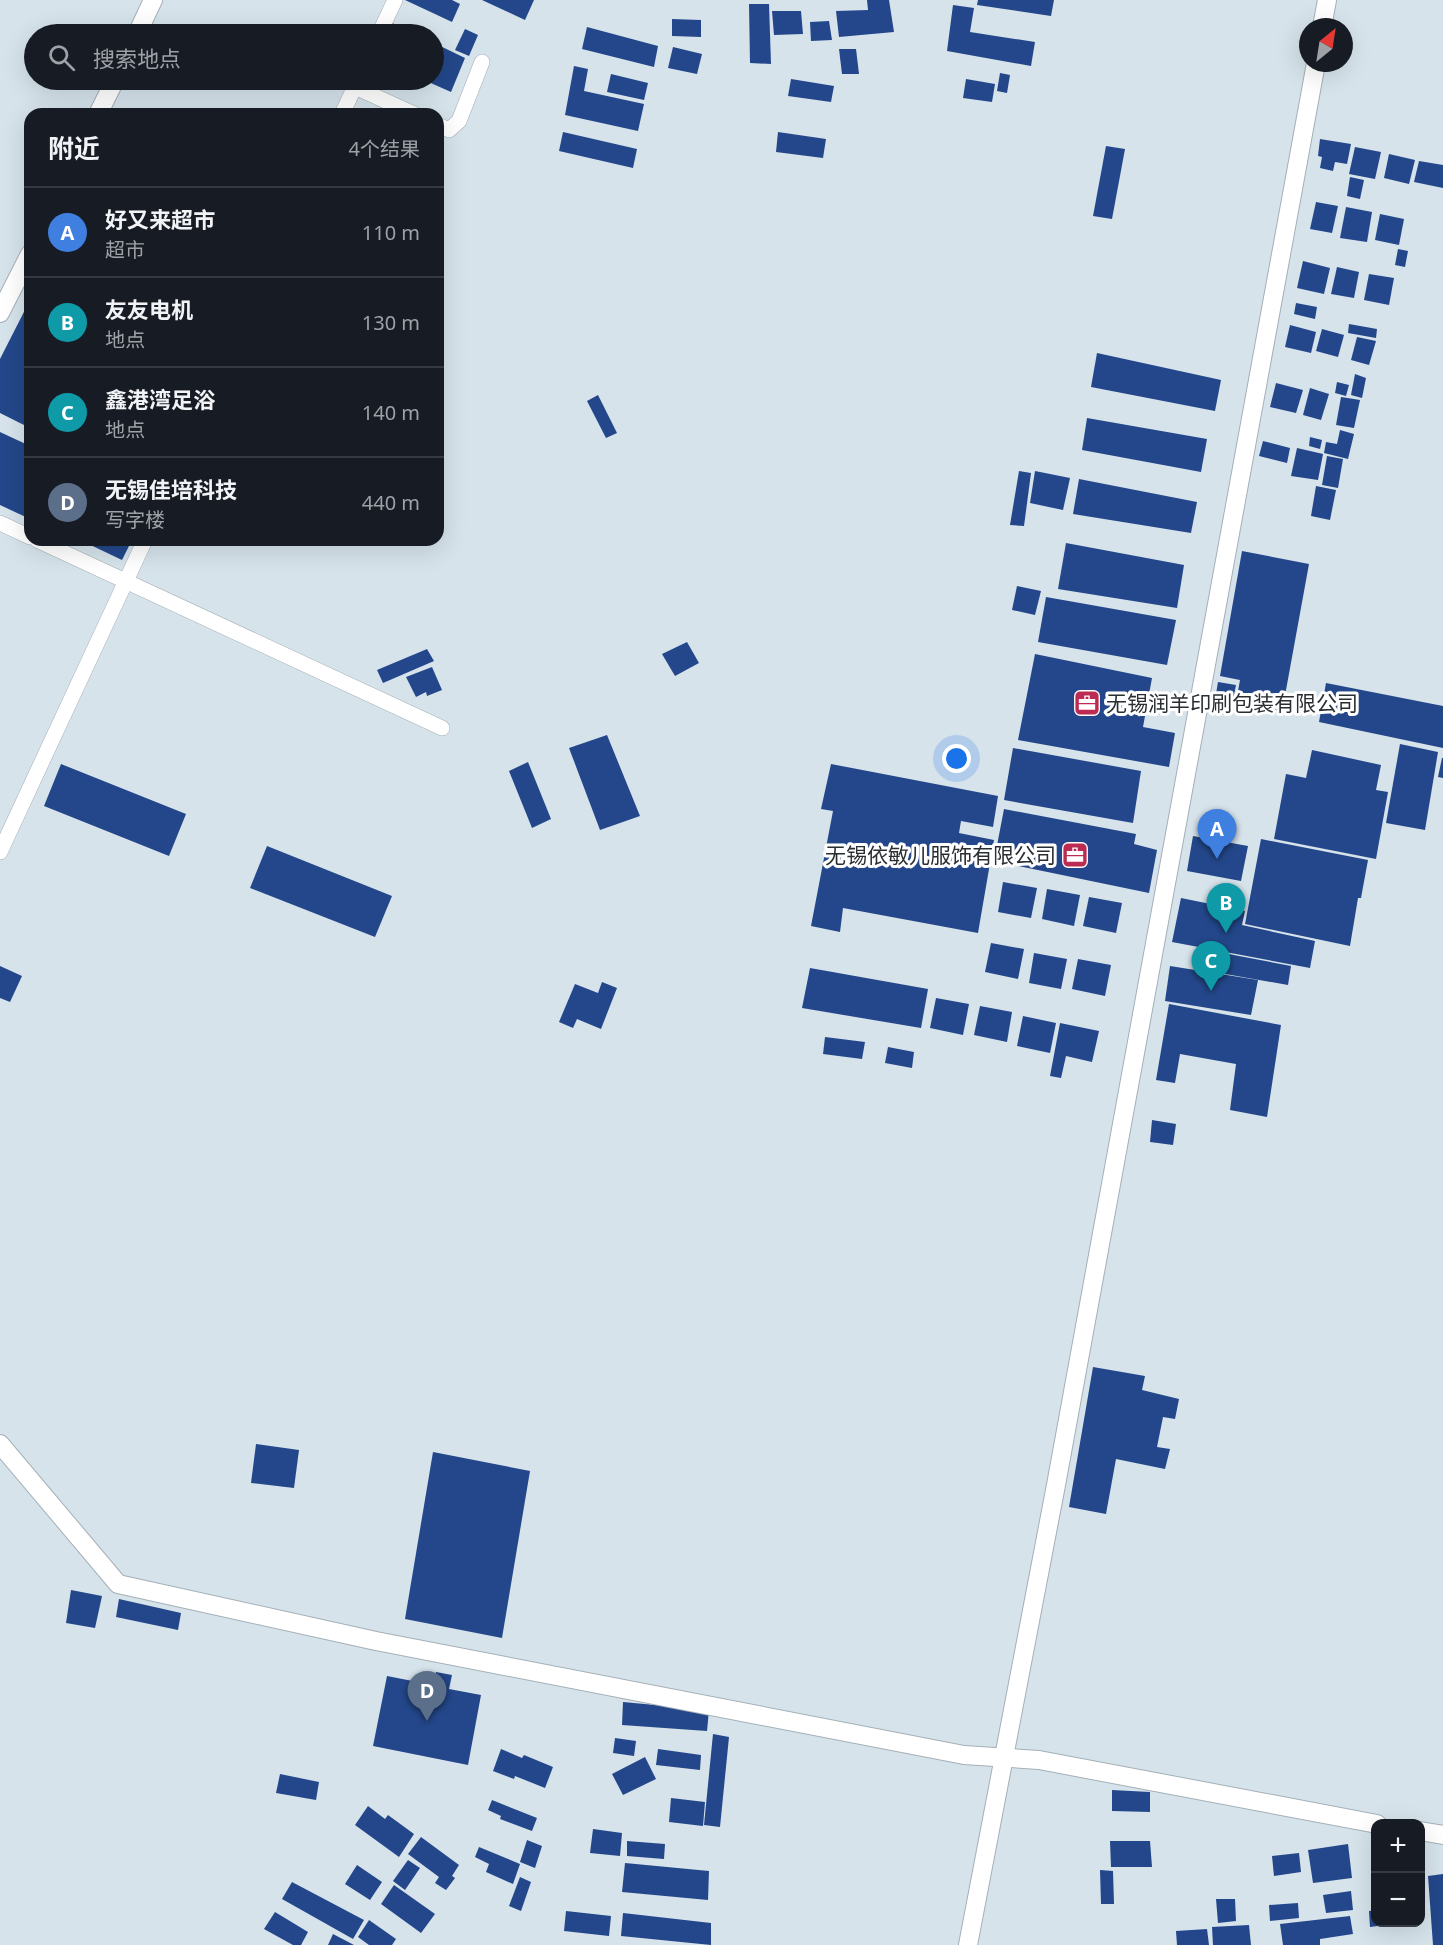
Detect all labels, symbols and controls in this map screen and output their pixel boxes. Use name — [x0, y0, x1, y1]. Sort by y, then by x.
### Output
north arrow — [1299, 18, 1353, 72]
search box — [24, 24, 444, 90]
icon: search — [45, 41, 78, 74]
text: 搜索地点 — [93, 43, 181, 73]
text: 附近 — [48, 130, 100, 166]
text: 4个结果 — [349, 135, 420, 162]
text: 好又来超市 — [105, 204, 215, 234]
text: A — [61, 219, 74, 246]
text: 110 m — [362, 219, 420, 246]
text: 超市 — [105, 236, 145, 263]
text: 友友电机 — [105, 294, 193, 324]
text: B — [61, 309, 74, 336]
text: 130 m — [362, 309, 420, 336]
text: 地点 — [105, 326, 145, 353]
text: 鑫港湾足浴 — [105, 384, 215, 414]
text: C — [61, 399, 74, 426]
text: 140 m — [362, 399, 420, 426]
text: 地点 — [105, 416, 145, 443]
text: 无锡佳培科技 — [105, 474, 237, 504]
text: D — [60, 489, 75, 516]
text: 440 m — [362, 489, 420, 516]
text: 写字楼 — [105, 506, 165, 533]
office icon: 无锡润羊印刷包装有限公司 — [1072, 688, 1102, 718]
place label: 无锡润羊印刷包装有限公司 — [1106, 689, 1358, 717]
your location — [942, 744, 971, 773]
pin: A — [1198, 810, 1236, 859]
office icon: 无锡依敏儿服饰有限公司 — [1060, 840, 1090, 870]
place label: 无锡依敏儿服饰有限公司 — [825, 841, 1056, 869]
pin: B — [1206, 884, 1246, 933]
pin: C — [1192, 942, 1230, 991]
pin: D — [408, 1672, 446, 1721]
map controls — [1371, 1819, 1425, 1927]
button: + — [1371, 1819, 1425, 1873]
button: − — [1371, 1873, 1425, 1927]

